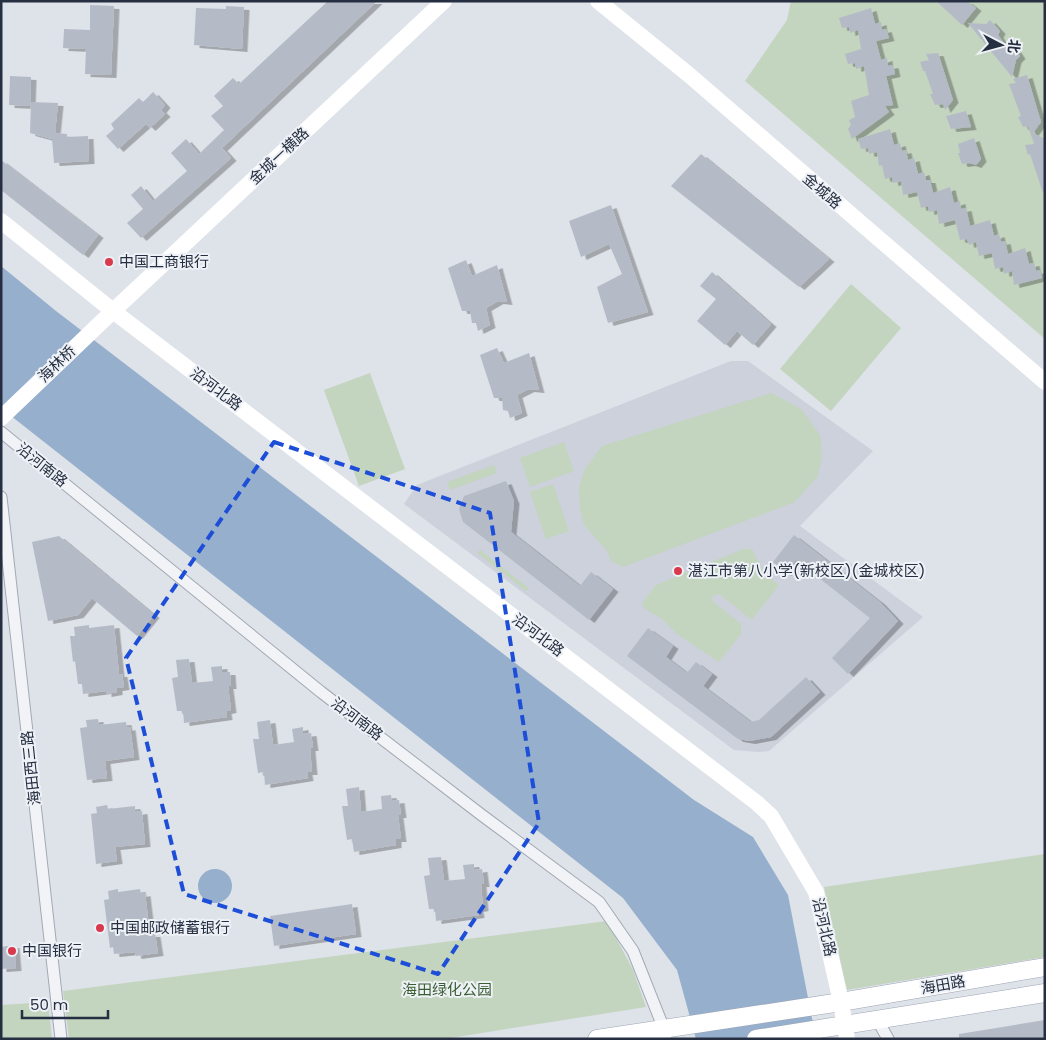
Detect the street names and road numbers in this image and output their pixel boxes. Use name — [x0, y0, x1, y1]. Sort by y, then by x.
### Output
street label: 金城一横路 — [244, 122, 313, 189]
street label: 金城路 — [798, 168, 846, 213]
street label: 海林桥 — [33, 340, 80, 387]
street label: 沿河北路 — [186, 362, 247, 415]
street label: 沿河南路 — [12, 438, 72, 492]
street label: 沿河北路 — [508, 608, 569, 661]
street label: 沿河南路 — [327, 692, 388, 745]
street label: 海田西三路 — [16, 730, 45, 806]
street label: 沿河北路 — [808, 895, 841, 958]
street label: 海田路 — [919, 970, 967, 999]

